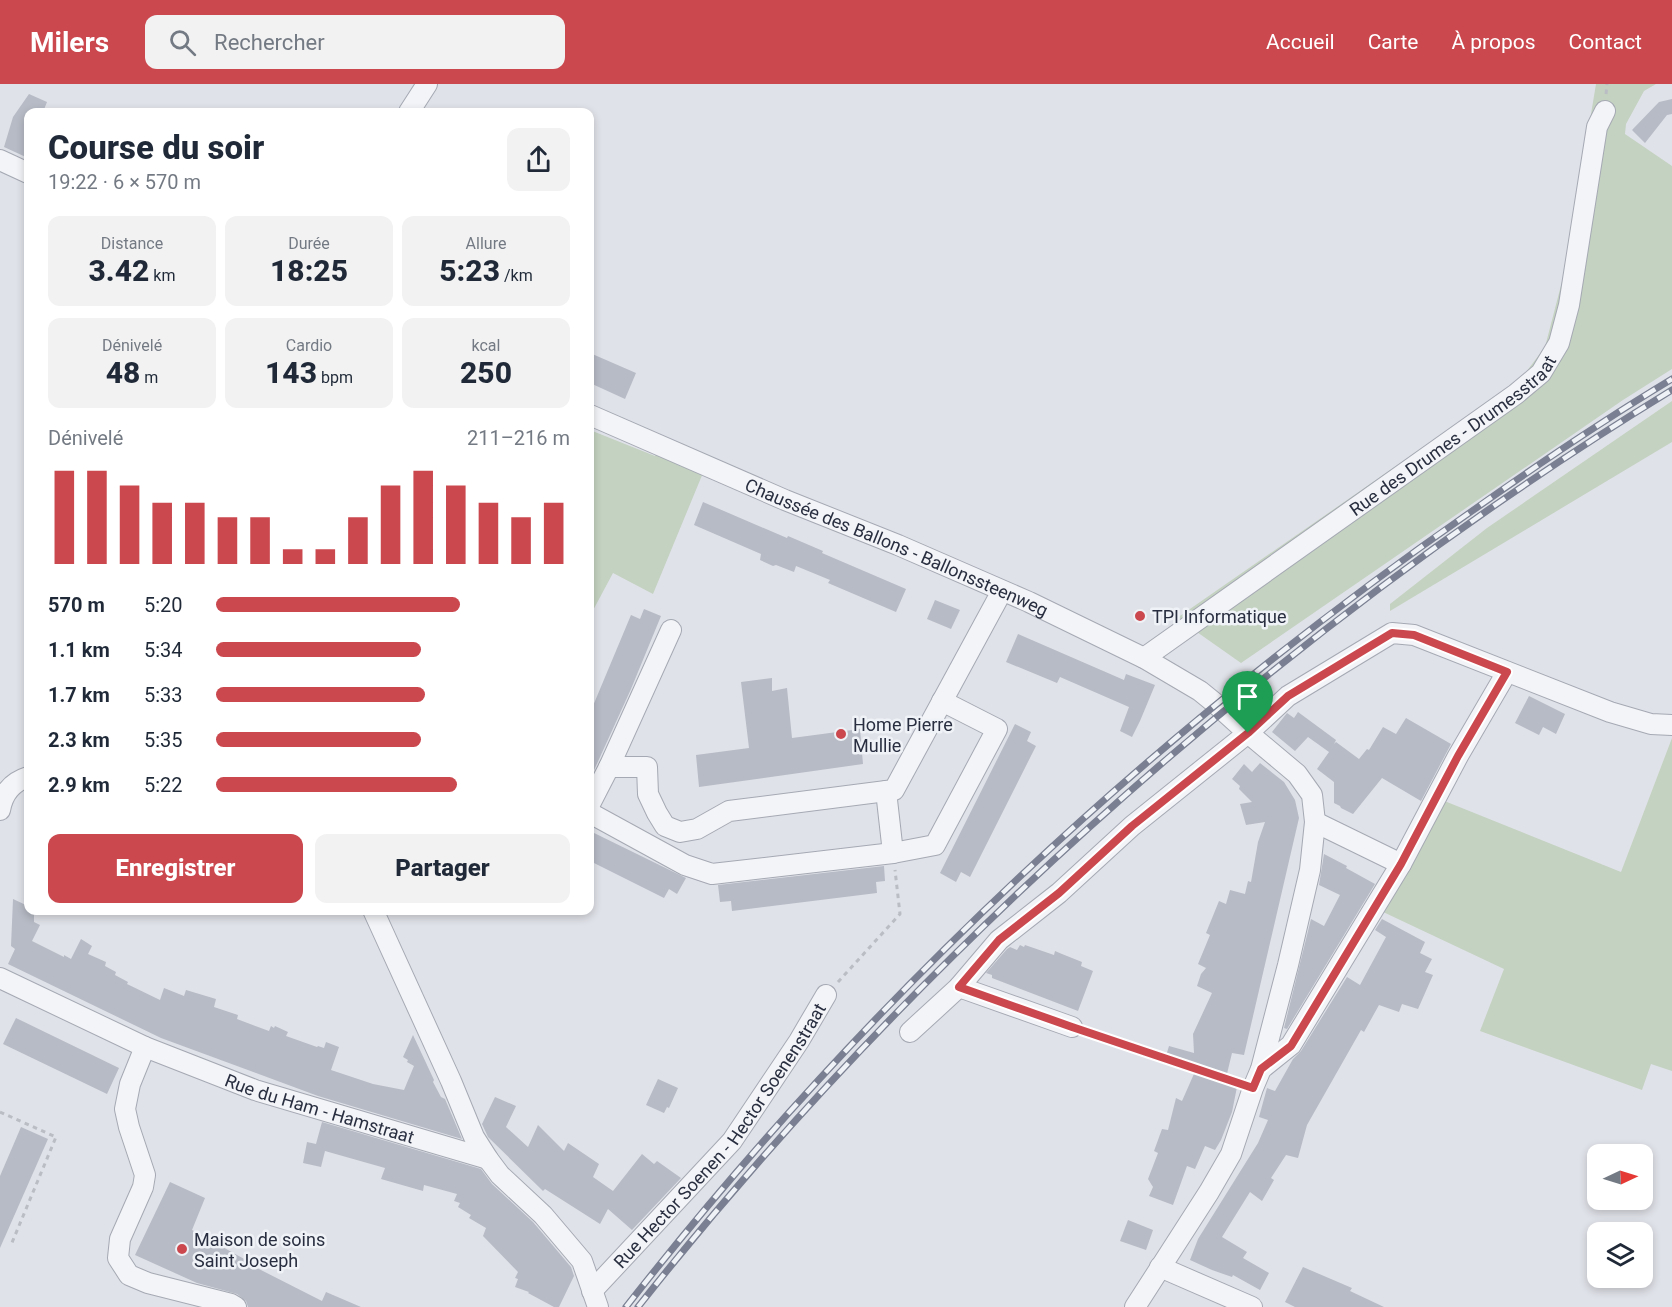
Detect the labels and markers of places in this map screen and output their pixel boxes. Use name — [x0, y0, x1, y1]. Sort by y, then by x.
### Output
place label: TPI Informatique — [1152, 606, 1286, 627]
marker: TPI Informatique — [1133, 609, 1147, 623]
pin — [1222, 671, 1273, 733]
place label: Home Pierre Mullie — [853, 714, 953, 756]
marker: Home Pierre Mullie — [834, 727, 848, 741]
place label: Maison de soins Saint Joseph — [194, 1229, 325, 1271]
marker: Maison de soins Saint Joseph — [175, 1242, 189, 1256]

